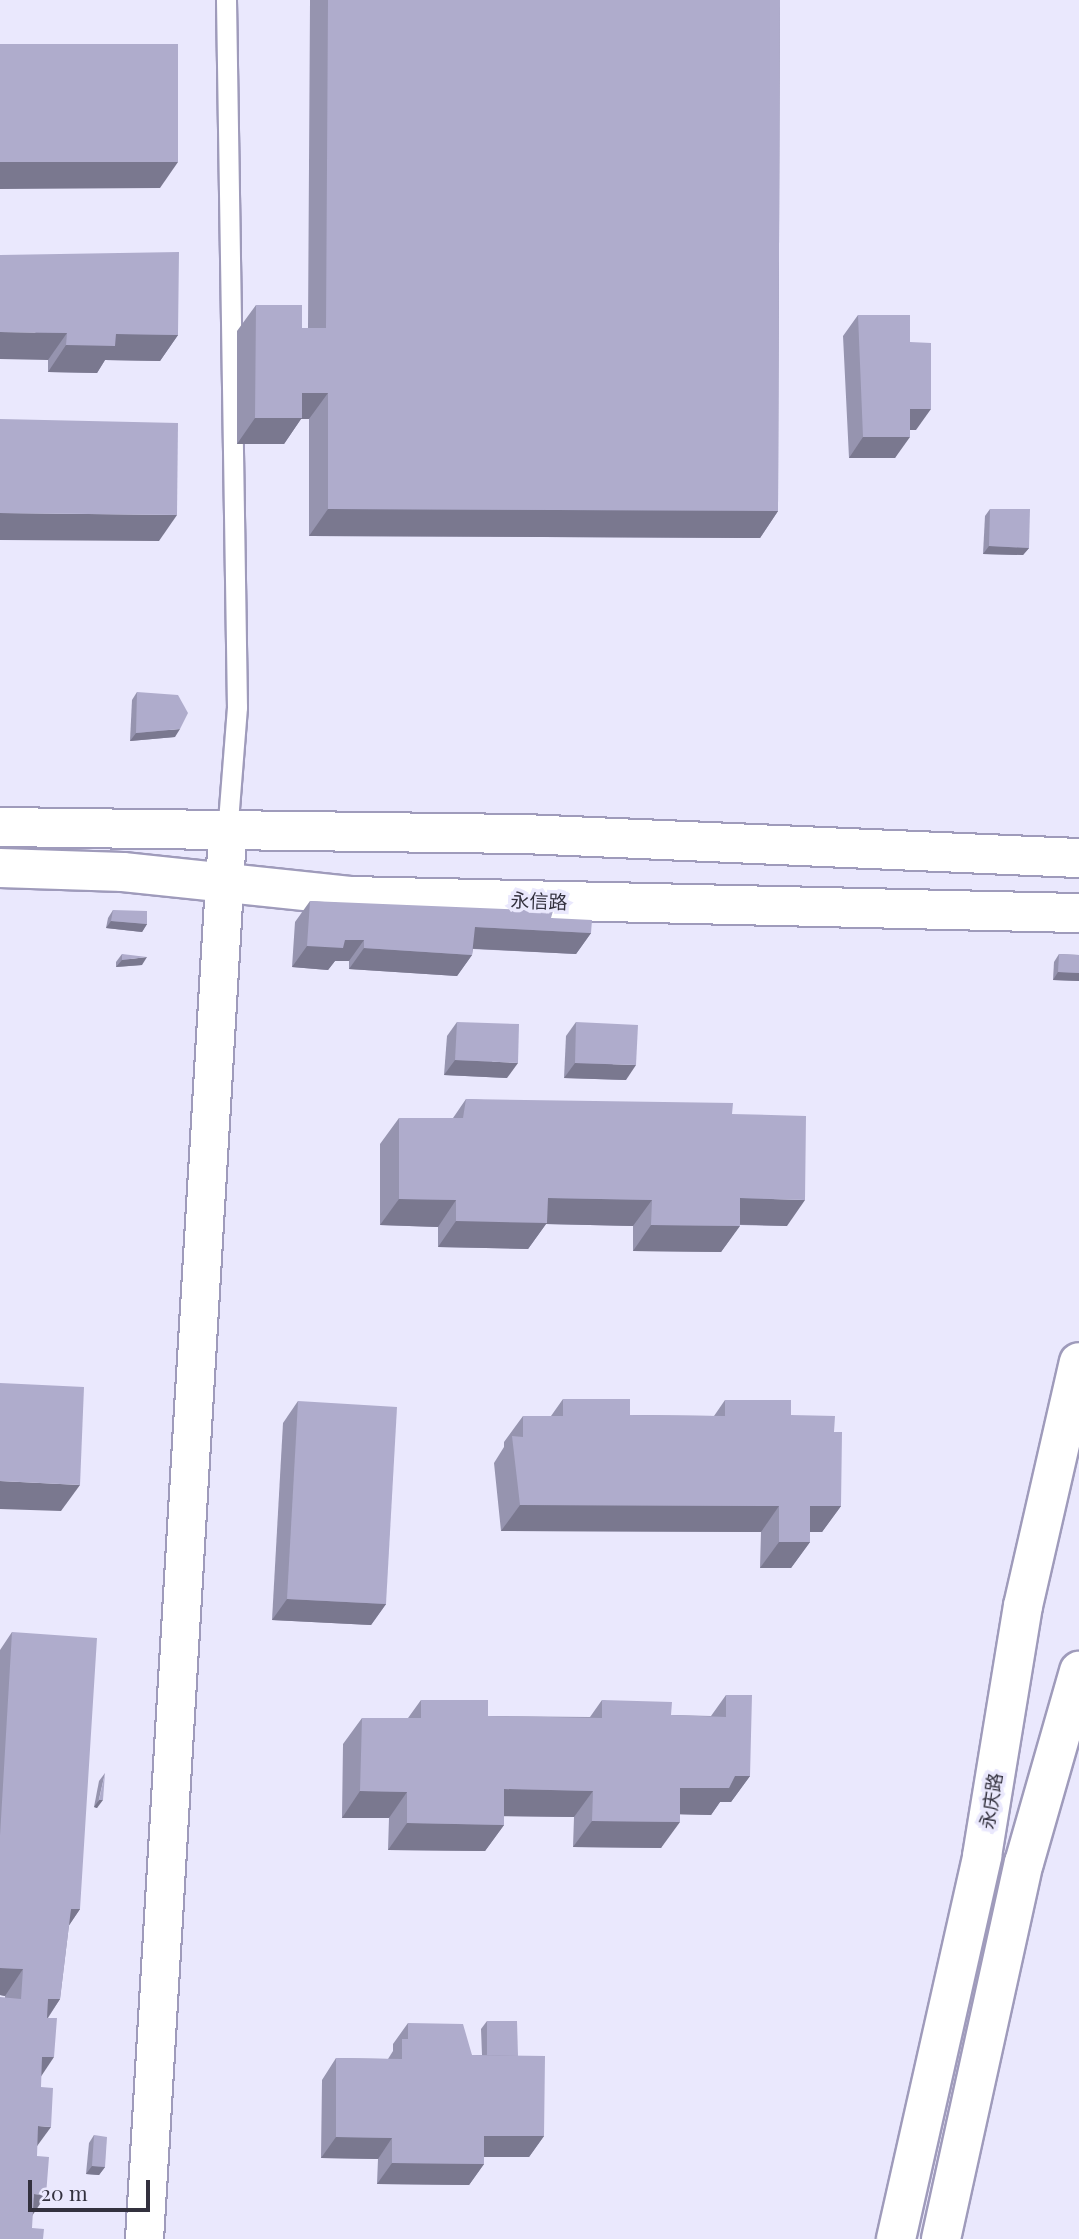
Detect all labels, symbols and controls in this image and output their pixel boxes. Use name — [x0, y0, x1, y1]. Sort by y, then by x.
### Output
street label: 永信路 — [510, 889, 568, 913]
street label: 永庆路 — [975, 1771, 1007, 1831]
scale bar — [32, 2166, 154, 2210]
text: 20 m — [41, 2178, 88, 2206]

